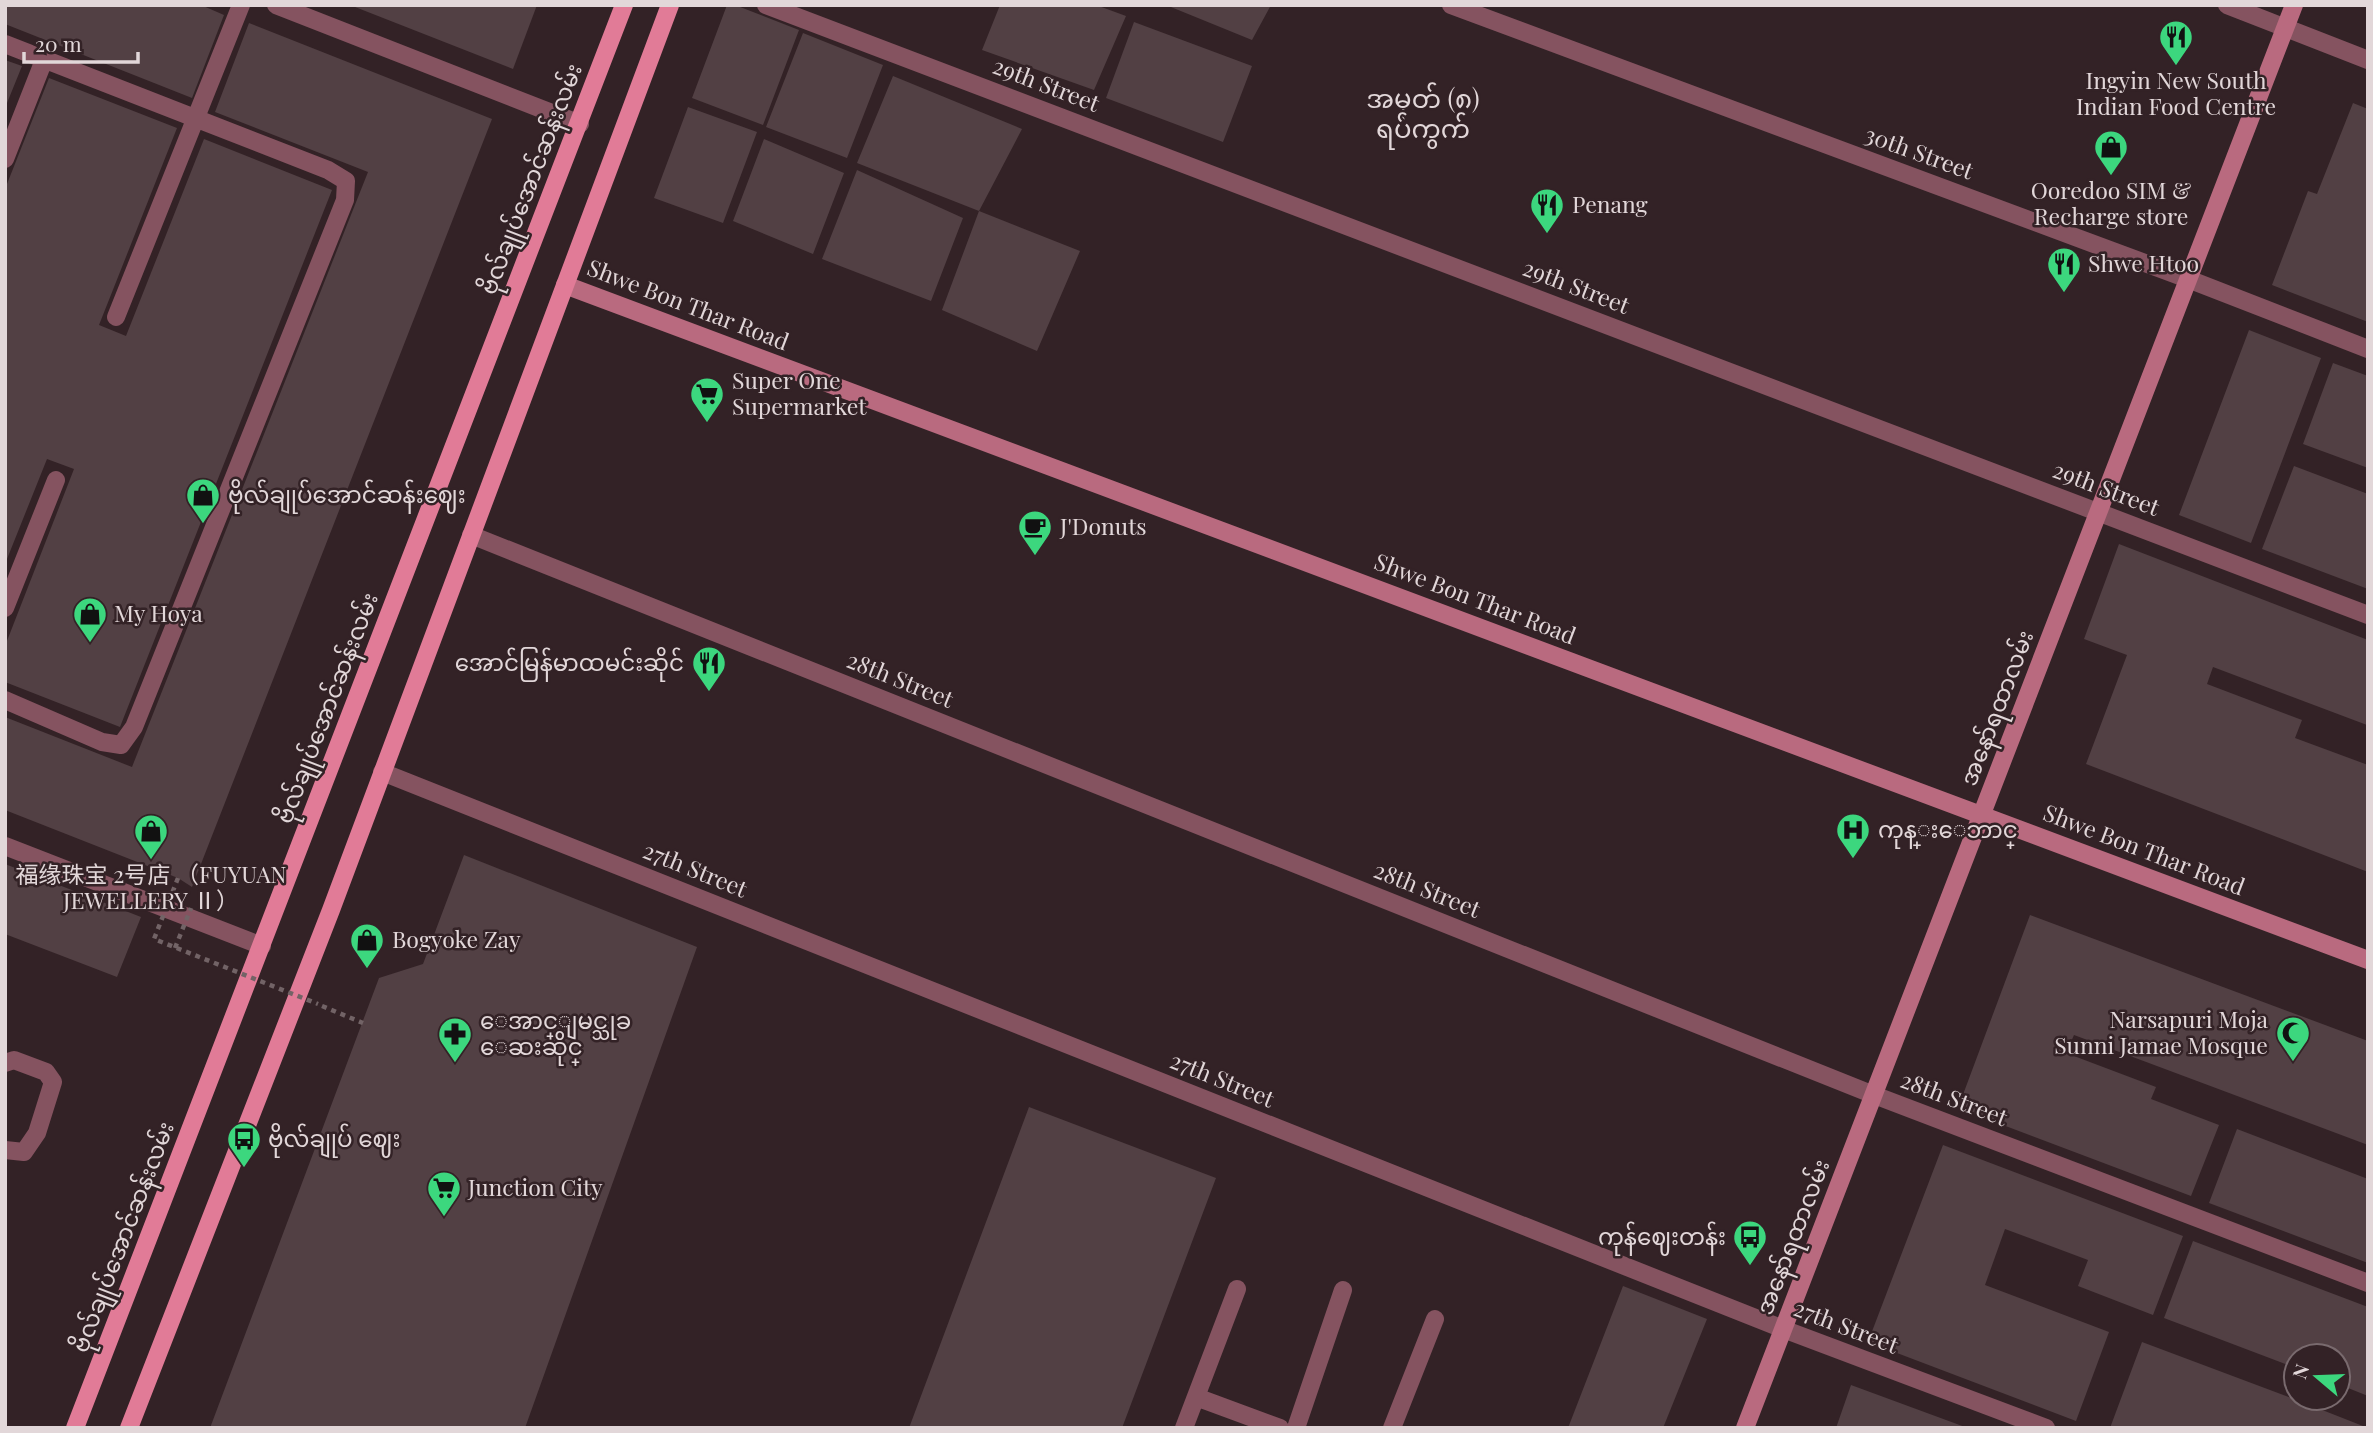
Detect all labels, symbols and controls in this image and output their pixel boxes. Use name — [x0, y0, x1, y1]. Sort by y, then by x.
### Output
restaurant icon: Ingyin New South Indian Food Centre — [2157, 18, 2195, 67]
scale bar — [24, 21, 138, 65]
text: 20 m — [35, 29, 82, 57]
street label: 29th Street — [989, 49, 1105, 118]
street label: ဗိုလ်ချုပ်အောင်ဆန်းလမ်း — [471, 59, 593, 300]
place label: Ingyin New South Indian Food Centre — [2076, 64, 2276, 121]
district label: အမှတ် (၈) ရပ်ကွက် — [1366, 80, 1480, 150]
street label: 30th Street — [1861, 118, 1979, 186]
shop icon: Ooredoo SIM & Recharge store — [2092, 128, 2130, 177]
place label: Ooredoo SIM & Recharge store — [2031, 174, 2191, 231]
restaurant icon: Penang — [1528, 186, 1566, 235]
place label: Penang — [1572, 188, 1648, 219]
restaurant icon: Shwe Htoo — [2045, 245, 2083, 294]
place label: Shwe Htoo — [2088, 247, 2199, 278]
street label: Shwe Bon Thar Road — [583, 251, 794, 356]
street label: 29th Street — [1519, 251, 1635, 320]
place label: Super One Supermarket — [732, 364, 867, 421]
supermarket icon: Super One Supermarket — [688, 375, 726, 424]
street label: 29th Street — [2049, 453, 2165, 522]
shop icon: ဗိုလ်ချုပ်အောင်ဆန်းဈေး — [184, 476, 222, 525]
place label: ဗိုလ်ချုပ်အောင်ဆန်းဈေး — [228, 478, 466, 514]
cafe icon: J'Donuts — [1016, 508, 1054, 557]
place label: J'Donuts — [1059, 510, 1147, 541]
street label: Shwe Bon Thar Road — [1370, 545, 1581, 650]
street label: ဗိုလ်ချုပ်အောင်ဆန်းလမ်း — [267, 588, 389, 829]
shop icon: My Hoya — [71, 595, 109, 644]
place label: My Hoya — [114, 597, 203, 628]
street label: အနော်ရထာလမ်း — [1952, 625, 2044, 791]
street label: 28th Street — [843, 643, 959, 714]
restaurant icon: အောင်မြန်မာထမင်းဆိုင် — [690, 644, 728, 693]
place label: အောင်မြန်မာထမင်းဆိုင် — [455, 646, 684, 682]
street label: Shwe Bon Thar Road — [2039, 796, 2250, 901]
hospital icon: ကုန္းေဘာင္ — [1834, 811, 1872, 860]
shop icon: 福缘珠宝 2号店 （FUYUAN JEWELLERY Ⅱ） — [132, 812, 170, 861]
place label: ကုန္းေဘာင္ — [1878, 813, 2018, 849]
street label: 27th Street — [639, 834, 753, 904]
street label: 28th Street — [1370, 853, 1486, 924]
place label: 福缘珠宝 2号店 （FUYUAN JEWELLERY Ⅱ） — [15, 858, 287, 915]
shop icon: Bogyoke Zay — [348, 921, 386, 970]
place label: Bogyoke Zay — [392, 923, 521, 954]
place label: Narsapuri Moja Sunni Jamae Mosque — [2054, 1003, 2269, 1060]
place label: ေအာင္ျမင္သုခ ေဆးဆိုင္ — [480, 1004, 631, 1066]
mosque icon: Narsapuri Moja Sunni Jamae Mosque — [2274, 1014, 2312, 1063]
pharmacy icon: ေအာင္ျမင္သုခ ေဆးဆိုင္ — [436, 1015, 474, 1064]
street label: 27th Street — [1166, 1044, 1280, 1114]
street label: 28th Street — [1897, 1063, 2013, 1132]
street label: ဗိုလ်ချုပ်အောင်ဆန်းလမ်း — [63, 1117, 185, 1358]
bus stop icon: ဗိုလ်ချုပ် ဈေး — [225, 1120, 263, 1169]
place label: ဗိုလ်ချုပ် ဈေး — [268, 1122, 400, 1158]
street label: အနော်ရထာလမ်း — [1748, 1154, 1840, 1320]
supermarket icon: Junction City — [425, 1169, 463, 1218]
place label: Junction City — [467, 1171, 603, 1202]
bus stop icon: ကုန်ဈေးတန်း — [1731, 1218, 1769, 1267]
place label: ကုန်ဈေးတန်း — [1598, 1220, 1726, 1256]
street label: 27th Street — [1790, 1292, 1904, 1360]
north arrow — [2282, 1342, 2352, 1412]
text: N — [2285, 1360, 2315, 1382]

